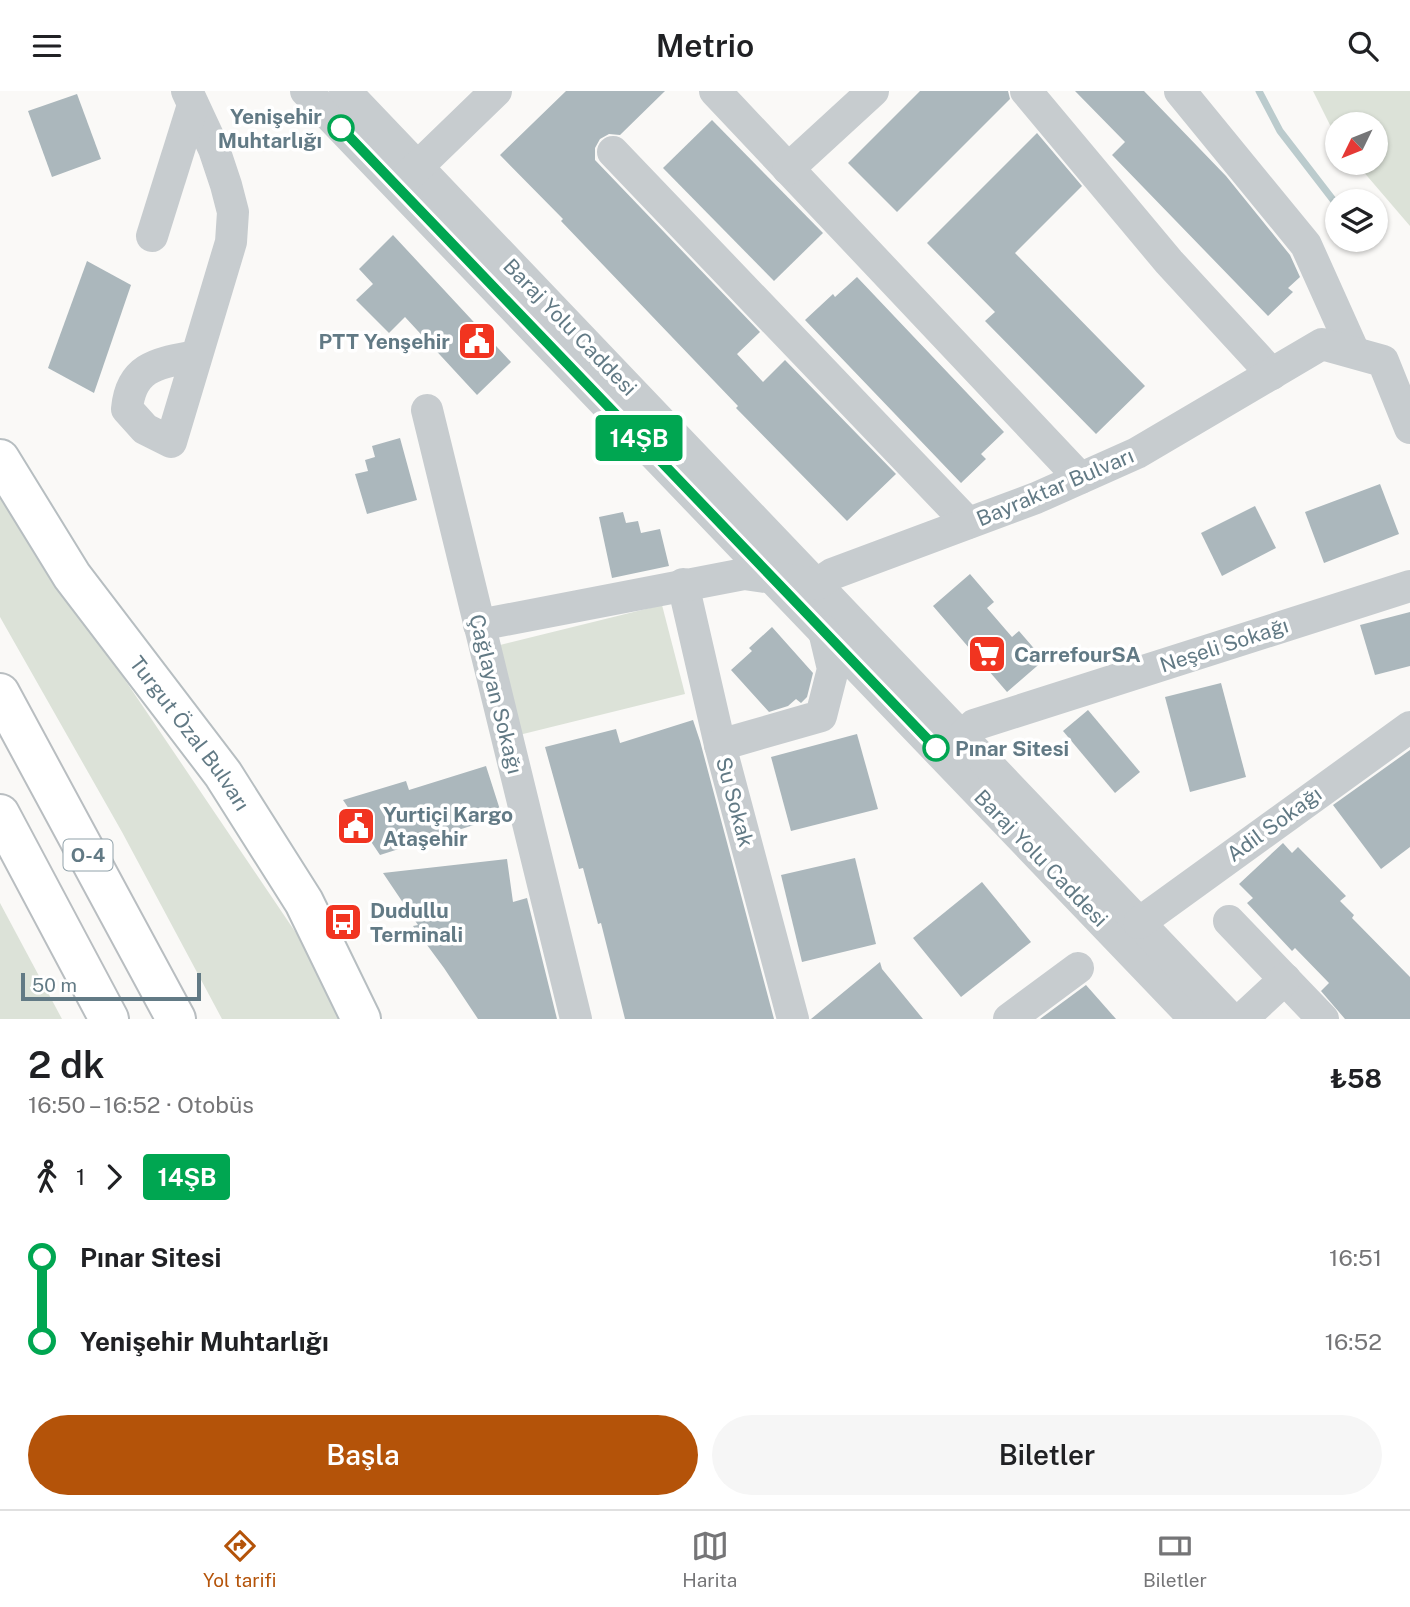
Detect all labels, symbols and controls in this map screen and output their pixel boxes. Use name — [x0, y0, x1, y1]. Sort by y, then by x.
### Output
icon: menu — [28, 27, 66, 65]
text: Metrio — [656, 27, 754, 64]
icon: search — [1344, 27, 1382, 65]
place label: Yenişehir Muhtarlığı — [218, 104, 322, 153]
north arrow — [1325, 112, 1388, 175]
map controls — [1325, 112, 1388, 252]
marker: Yenişehir Muhtarlığı — [328, 115, 354, 141]
button: layers — [1325, 189, 1388, 252]
street label: Baraj Yolu Caddesi — [498, 253, 642, 401]
public building icon: PTT Yenşehir — [456, 320, 498, 362]
place label: PTT Yenşehir — [319, 329, 450, 354]
line badge: 14ŞB — [590, 415, 688, 461]
text: 14ŞB — [609, 424, 669, 452]
street label: Bayraktar Bulvarı — [973, 443, 1137, 531]
street label: Çağlayan Sokağı — [464, 612, 528, 776]
street label: Neşeli Sokağı — [1157, 612, 1291, 678]
supermarket icon: CarrefourSA — [966, 633, 1008, 675]
place label: CarrefourSA — [1014, 642, 1141, 667]
street label: Turgut Özal Bulvarı — [125, 651, 255, 815]
marker: Pınar Sitesi — [923, 735, 949, 761]
place label: Pınar Sitesi — [955, 736, 1069, 761]
street label: Su Sokak — [711, 754, 759, 850]
street label: Adil Sokağı — [1222, 781, 1326, 867]
street label: Baraj Yolu Caddesi — [969, 784, 1113, 932]
place label: Yurtiçi Kargo Ataşehir — [383, 802, 513, 851]
public building icon: Yurtiçi Kargo Ataşehir — [335, 805, 377, 847]
road number: O-4 — [64, 839, 112, 870]
place label: Dudullu Terminali — [370, 898, 463, 947]
bus stop icon: Dudullu Terminali — [322, 901, 364, 943]
scale bar — [21, 970, 201, 1002]
text: 50 m — [32, 974, 77, 996]
text: 2 dk — [28, 1042, 105, 1087]
text: ₺58 — [1330, 1063, 1382, 1094]
text: 16:50 – 16:52 · Otobüs — [28, 1091, 254, 1118]
icon: walk — [28, 1158, 66, 1196]
icon: forward — [95, 1158, 133, 1196]
text: 1 — [76, 1163, 85, 1190]
text: 14ŞB — [157, 1163, 216, 1191]
text: Pınar Sitesi — [80, 1242, 221, 1273]
text: 16:51 — [1329, 1244, 1382, 1271]
text: Yenişehir Muhtarlığı — [80, 1326, 329, 1357]
text: 16:52 — [1325, 1328, 1382, 1355]
button: Başla — [28, 1415, 698, 1495]
button: Biletler — [712, 1415, 1382, 1495]
tab: Yol tarifi — [203, 1527, 276, 1591]
tab: Harita — [682, 1527, 737, 1591]
tab: Biletler — [1143, 1527, 1207, 1591]

